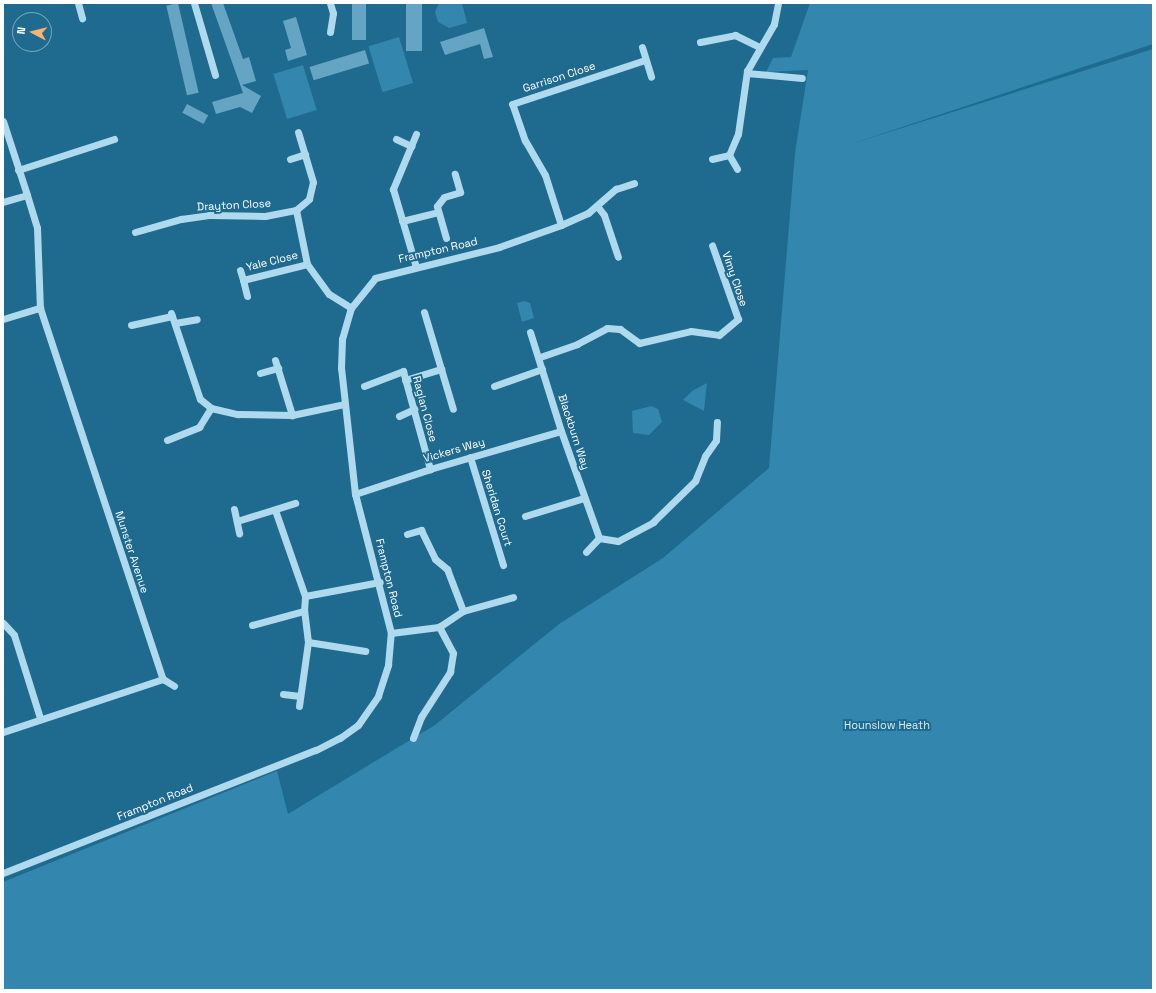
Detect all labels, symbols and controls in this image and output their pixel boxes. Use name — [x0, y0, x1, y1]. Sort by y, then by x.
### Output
north arrow — [12, 12, 52, 52]
text: N — [14, 26, 28, 35]
street label: Garrison Close — [521, 59, 597, 95]
street label: Drayton Close — [197, 196, 271, 214]
street label: Frampton Road — [397, 234, 479, 266]
street label: Yale Close — [245, 248, 299, 274]
street label: Vimy Close — [719, 250, 751, 308]
street label: Raglan Close — [410, 375, 440, 443]
street label: Blackburn Way — [556, 393, 592, 471]
street label: Vickers Way — [422, 435, 486, 465]
street label: Sheridan Court — [479, 468, 515, 548]
street label: Munster Avenue — [112, 509, 152, 595]
street label: Frampton Road — [373, 537, 405, 619]
park label: Hounslow Heath — [844, 718, 930, 732]
street label: Frampton Road — [115, 781, 195, 823]

